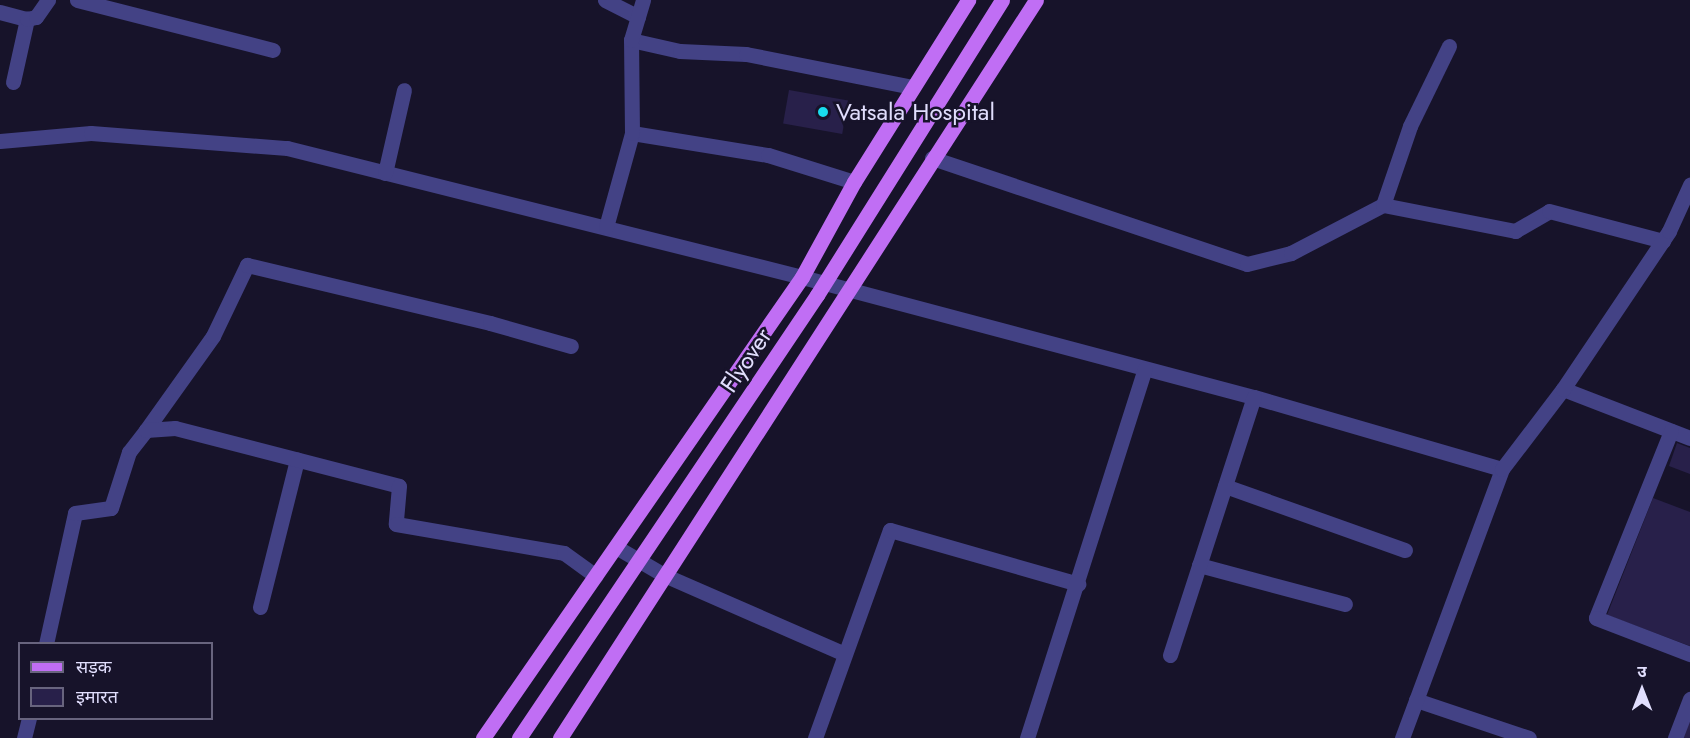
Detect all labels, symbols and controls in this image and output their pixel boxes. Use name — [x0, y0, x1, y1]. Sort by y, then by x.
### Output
place label: Vatsala Hospital — [836, 98, 995, 126]
marker: Vatsala Hospital — [814, 103, 832, 121]
street label: Flyover — [714, 322, 778, 398]
legend — [18, 642, 213, 720]
text: सड़क — [76, 654, 112, 680]
north arrow — [1612, 660, 1672, 720]
text: उ — [1637, 660, 1647, 683]
text: इमारत — [76, 684, 118, 710]

